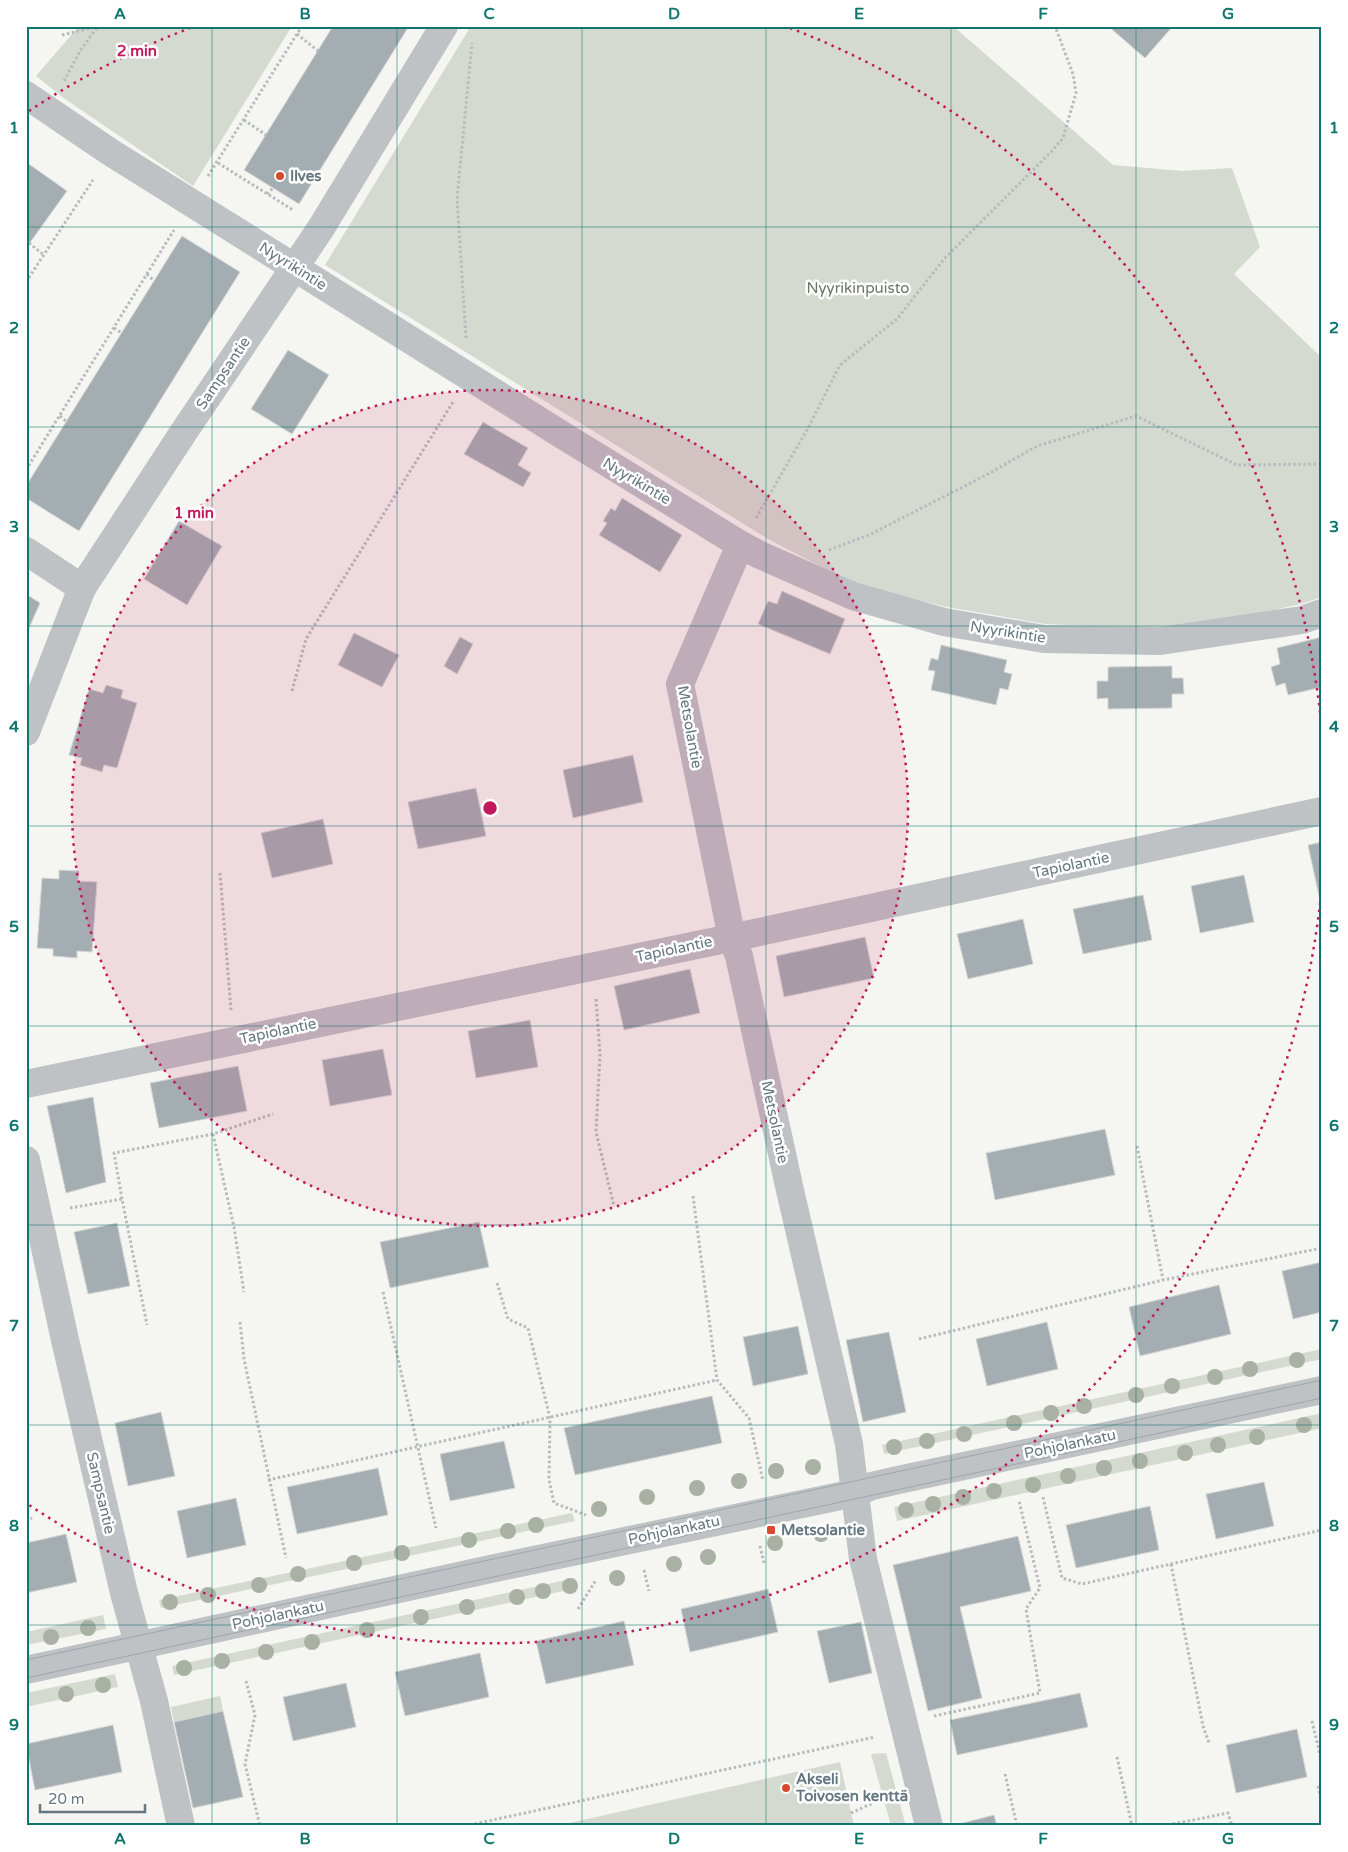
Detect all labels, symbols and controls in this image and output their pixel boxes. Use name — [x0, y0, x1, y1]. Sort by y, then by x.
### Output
text: A — [114, 4, 126, 24]
text: B — [299, 4, 311, 24]
text: C — [483, 4, 495, 24]
text: D — [668, 4, 680, 24]
text: E — [854, 4, 864, 24]
text: F — [1038, 4, 1048, 24]
text: G — [1222, 4, 1234, 24]
text: 2 min — [117, 42, 157, 60]
text: 1 — [9, 118, 19, 138]
text: 1 — [1329, 118, 1339, 138]
place label: Ilves — [290, 167, 321, 185]
marker: Ilves — [274, 170, 286, 182]
street label: Nyyrikintie — [256, 238, 330, 294]
park label: Nyyrikinpuisto — [807, 279, 909, 297]
text: 2 — [9, 318, 19, 338]
text: 2 — [1329, 318, 1339, 338]
street label: Sampsantie — [192, 333, 254, 413]
street label: Nyyrikintie — [600, 454, 674, 508]
text: 1 min — [174, 504, 214, 522]
text: 3 — [9, 517, 19, 537]
text: 3 — [1329, 517, 1339, 537]
street label: Nyyrikintie — [969, 617, 1047, 647]
street label: Metsolantie — [674, 684, 706, 770]
text: 4 — [9, 717, 19, 737]
text: 4 — [1329, 717, 1339, 737]
centre of rings — [481, 799, 499, 817]
street label: Tapiolantie — [1031, 848, 1111, 882]
text: 5 — [9, 917, 19, 937]
text: 5 — [1329, 917, 1339, 937]
street label: Tapiolantie — [634, 932, 714, 966]
street label: Tapiolantie — [238, 1014, 318, 1048]
street label: Metsolantie — [757, 1079, 793, 1165]
text: 6 — [9, 1116, 19, 1136]
text: 6 — [1329, 1116, 1339, 1136]
text: 7 — [9, 1316, 19, 1336]
text: 7 — [1329, 1316, 1339, 1336]
street label: Pohjolankatu — [1022, 1425, 1118, 1463]
street label: Sampsantie — [83, 1450, 119, 1536]
street label: Pohjolankatu — [626, 1511, 722, 1549]
text: 8 — [9, 1516, 19, 1536]
text: 8 — [1329, 1516, 1339, 1536]
place label: Metsolantie — [781, 1521, 865, 1539]
marker: Metsolantie — [765, 1524, 777, 1536]
street label: Pohjolankatu — [230, 1596, 326, 1634]
text: 9 — [9, 1715, 19, 1735]
text: 9 — [1329, 1715, 1339, 1735]
place label: Akseli Toivosen kenttä — [795, 1770, 908, 1805]
scale bar — [40, 1782, 145, 1814]
marker: Akseli Toivosen kenttä — [780, 1782, 792, 1794]
text: 20 m — [48, 1790, 85, 1808]
text: A — [114, 1829, 126, 1849]
text: B — [299, 1829, 311, 1849]
text: C — [483, 1829, 495, 1849]
text: D — [668, 1829, 680, 1849]
text: E — [854, 1829, 864, 1849]
text: F — [1038, 1829, 1048, 1849]
text: G — [1222, 1829, 1234, 1849]

